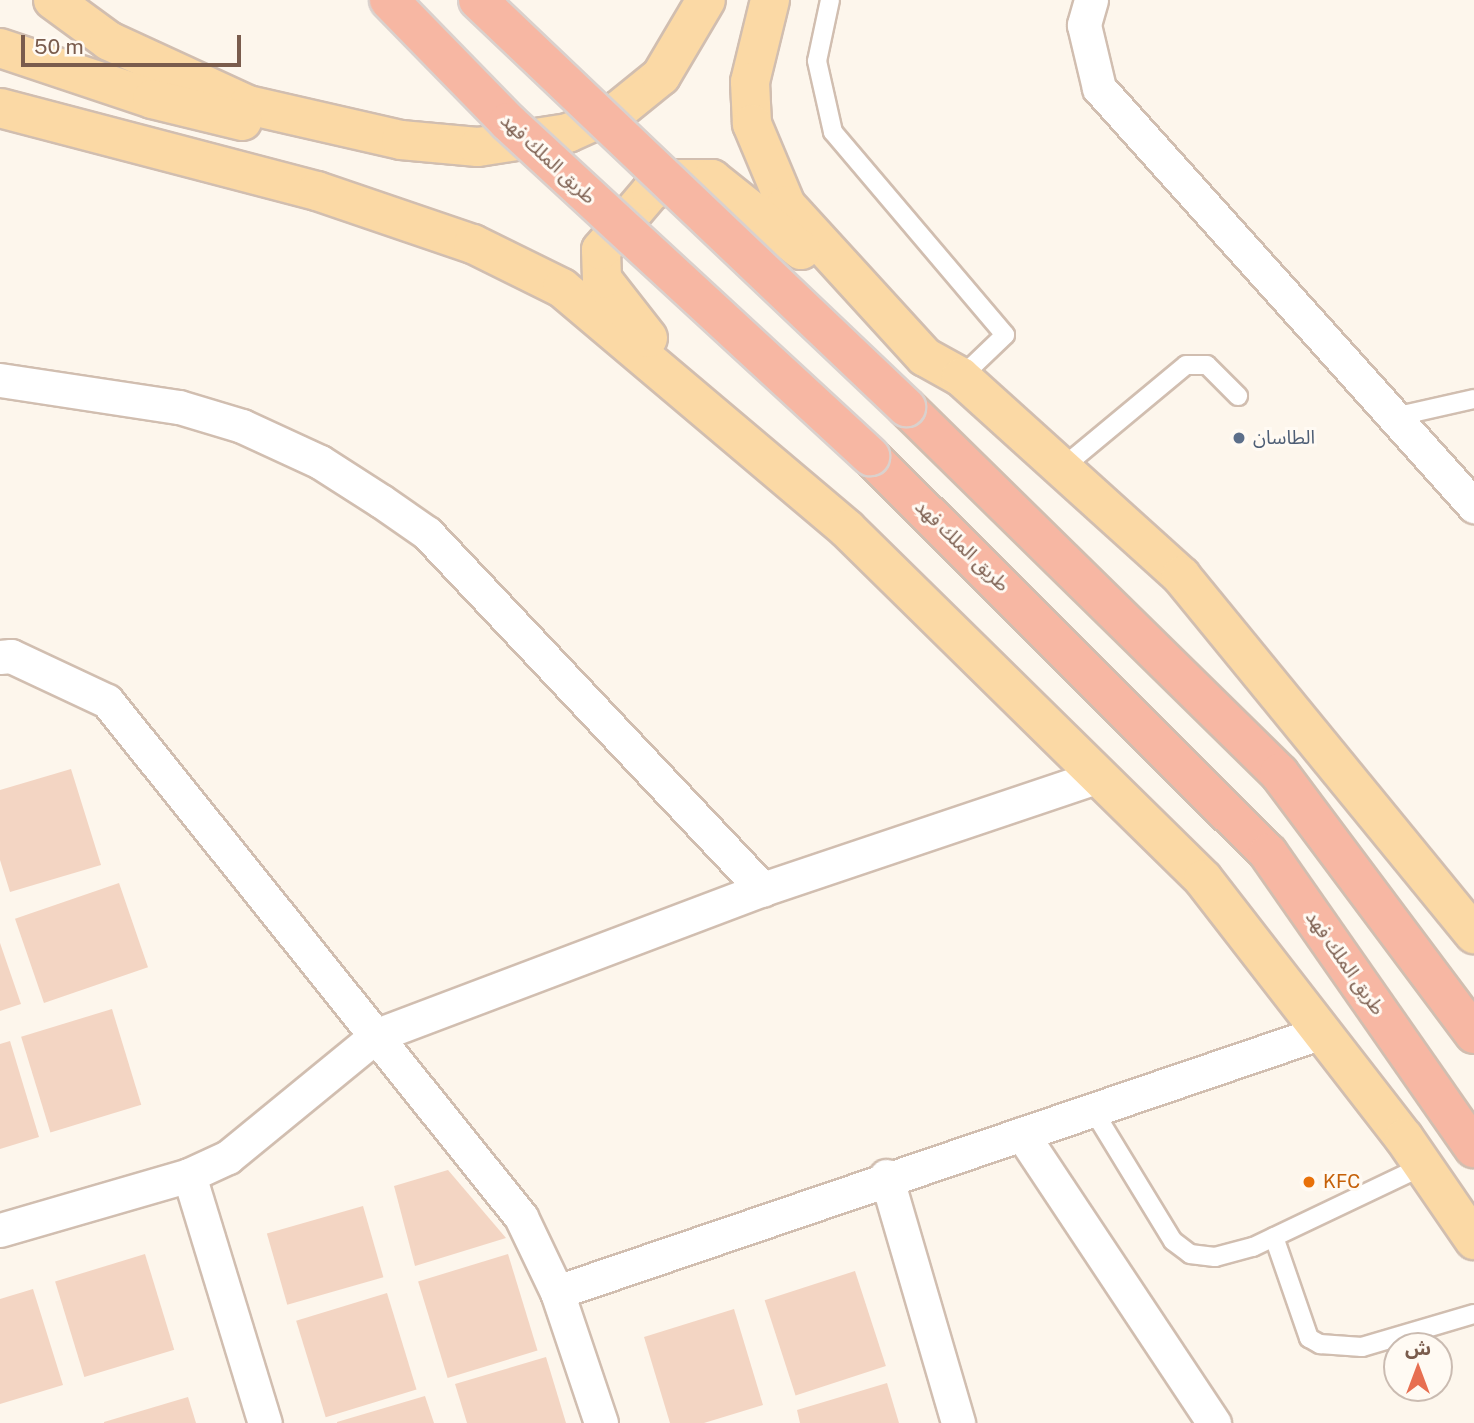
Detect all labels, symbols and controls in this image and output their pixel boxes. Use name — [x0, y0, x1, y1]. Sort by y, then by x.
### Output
scale bar — [24, 21, 245, 65]
text: 50 m — [34, 34, 84, 59]
street label: طريق الملك فهد — [496, 109, 600, 209]
place label: الطاسان — [1253, 427, 1315, 449]
marker: الطاسان — [1231, 430, 1247, 446]
street label: طريق الملك فهد — [910, 495, 1014, 597]
street label: طريق الملك فهد — [1301, 907, 1389, 1019]
place label: KFC — [1323, 1171, 1360, 1193]
marker: KFC — [1301, 1174, 1317, 1190]
north arrow — [1383, 1332, 1453, 1402]
text: ش — [1405, 1337, 1431, 1359]

